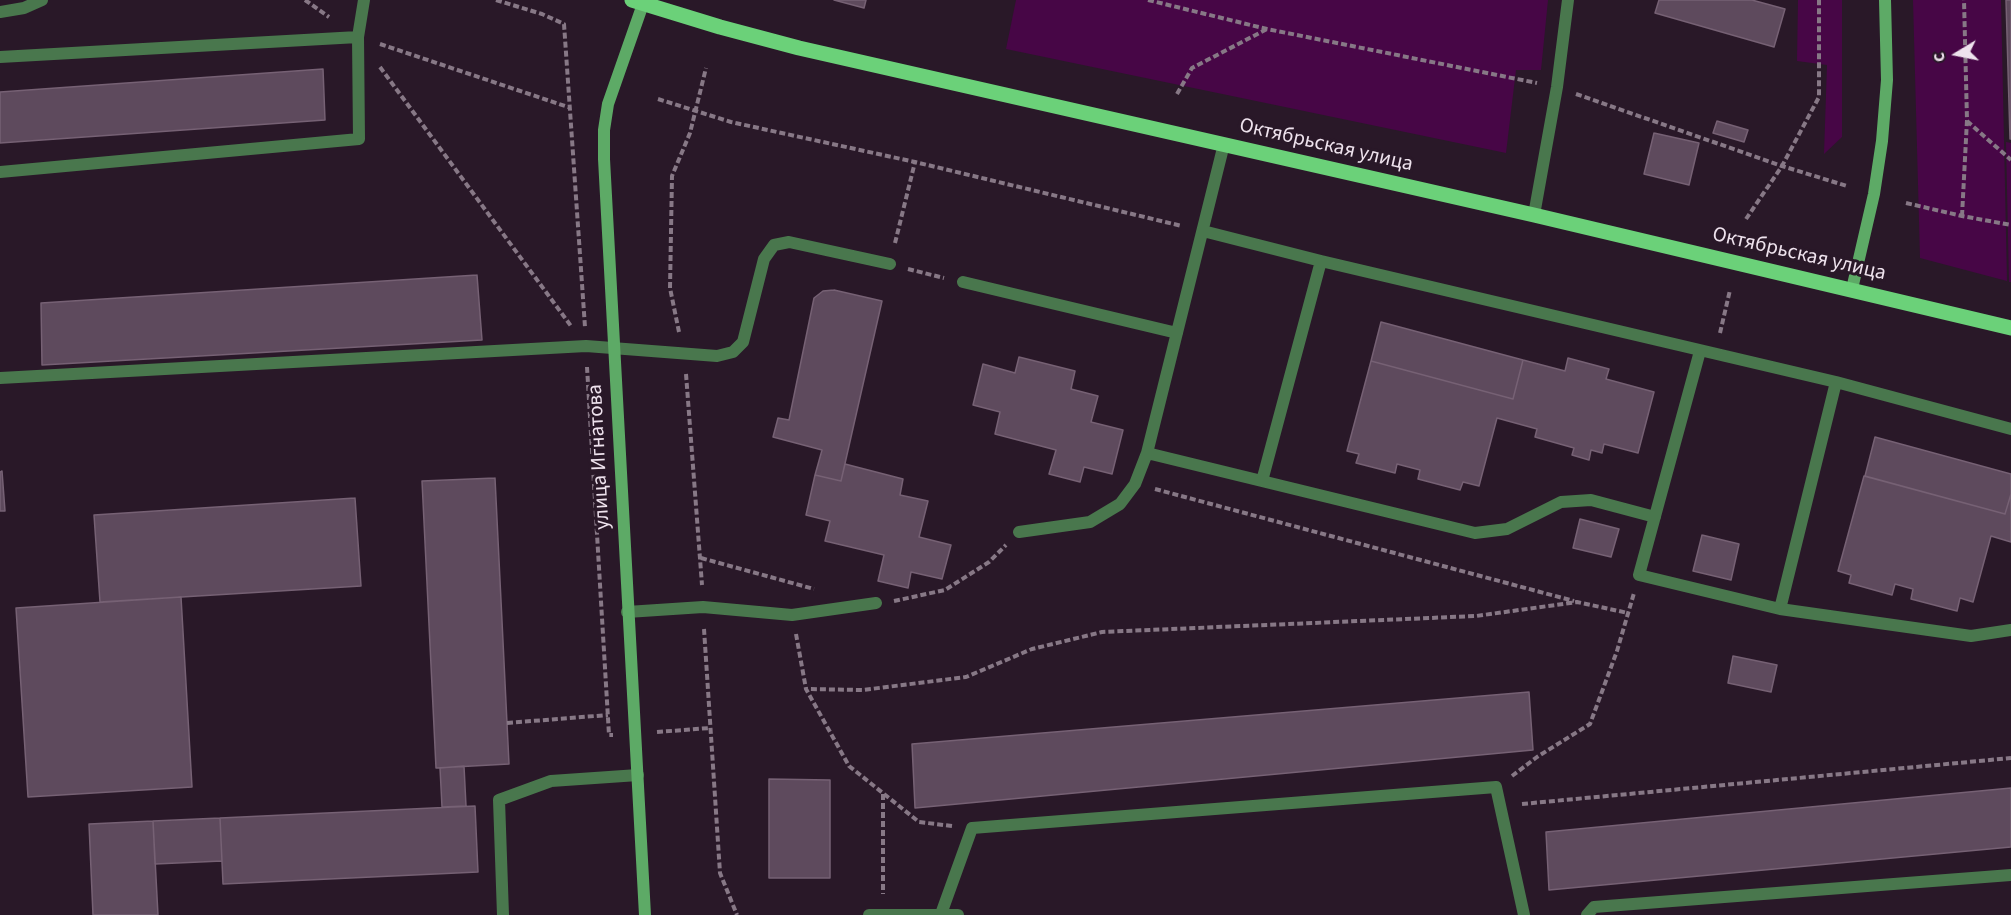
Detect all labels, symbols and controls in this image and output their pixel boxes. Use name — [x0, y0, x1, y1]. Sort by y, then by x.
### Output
north arrow — [1927, 24, 1987, 84]
text: С — [1928, 51, 1951, 64]
street label: Октябрьская улица — [1237, 114, 1415, 178]
street label: Октябрьская улица — [1710, 223, 1888, 287]
street label: улица Игнатова — [584, 384, 616, 530]

